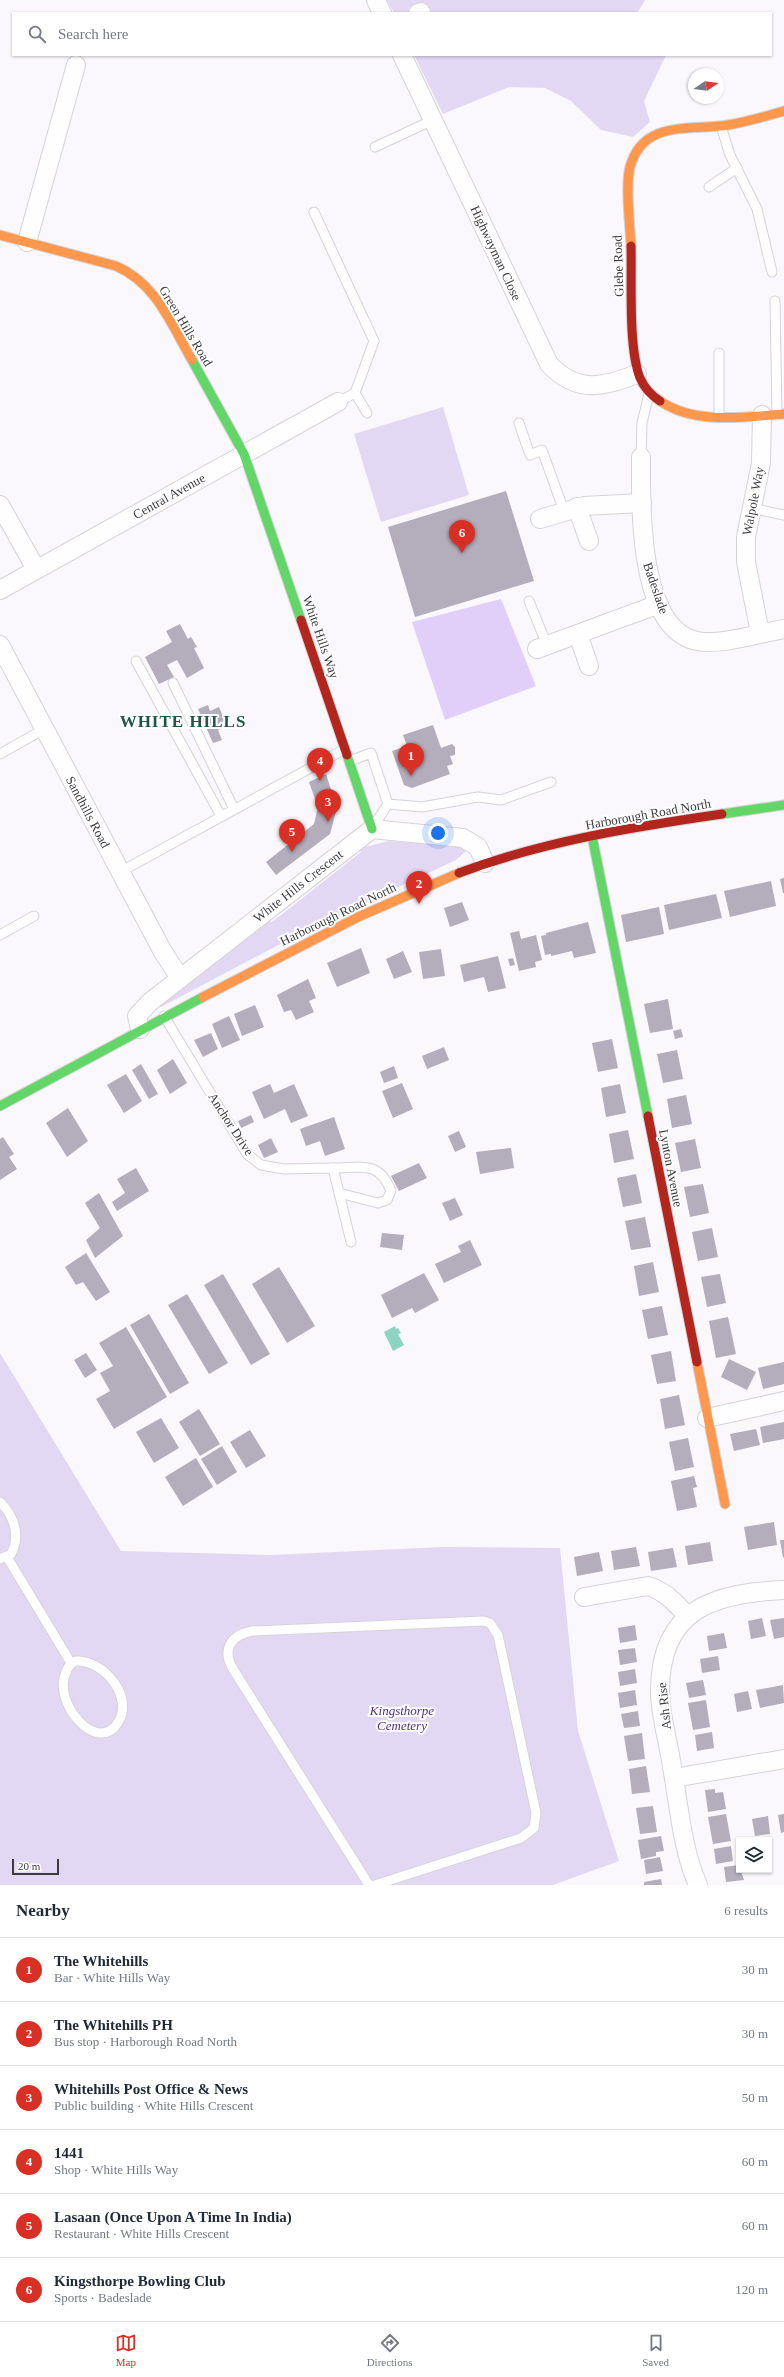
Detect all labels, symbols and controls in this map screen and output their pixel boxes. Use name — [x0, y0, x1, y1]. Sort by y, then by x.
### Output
search box — [12, 12, 772, 56]
icon: search — [26, 23, 48, 45]
text: Search here — [58, 26, 128, 42]
north arrow — [688, 68, 724, 104]
street label: Highwayman Close — [467, 203, 525, 303]
street label: Glebe Road — [609, 234, 627, 297]
street label: Green Hills Road — [156, 283, 216, 369]
street label: Walpole Way — [739, 465, 767, 537]
street label: Central Avenue — [130, 470, 208, 522]
pin: 6 — [449, 520, 475, 553]
street label: Badeslade — [640, 560, 672, 616]
street label: White Hills Way — [300, 594, 342, 681]
district label: WHITE HILLS — [120, 712, 246, 731]
pin: 1 — [398, 743, 424, 776]
pin: 4 — [307, 748, 333, 781]
street label: Sandhills Road — [63, 774, 113, 851]
pin: 3 — [315, 789, 341, 822]
street label: Harborough Road North — [584, 795, 712, 832]
pin: 5 — [279, 819, 305, 852]
your location — [428, 823, 448, 843]
street label: White Hills Crescent — [250, 846, 346, 925]
pin: 2 — [406, 871, 432, 904]
street label: Harborough Road North — [278, 879, 399, 949]
street label: Anchor Drive — [205, 1090, 257, 1158]
street label: Lynton Avenue — [656, 1128, 686, 1208]
street label: Ash Rise — [654, 1681, 674, 1730]
park label: Kingsthorpe Cemetery — [369, 1703, 434, 1733]
map controls — [736, 1837, 772, 1873]
button: layers — [736, 1837, 772, 1873]
scale bar — [12, 1857, 59, 1876]
text: 20 m — [18, 1860, 40, 1872]
text: Nearby — [16, 1901, 70, 1920]
text: 6 results — [724, 1903, 768, 1918]
text: The Whitehills — [54, 1953, 148, 1969]
text: 1 — [26, 1962, 32, 1977]
text: 30 m — [742, 1962, 768, 1977]
text: Bar · White Hills Way — [54, 1970, 170, 1985]
text: The Whitehills PH — [54, 2017, 173, 2033]
text: 2 — [26, 2026, 32, 2041]
text: 30 m — [742, 2026, 768, 2041]
text: Bus stop · Harborough Road North — [54, 2034, 237, 2049]
text: Whitehills Post Office & News — [54, 2081, 248, 2097]
text: 3 — [26, 2090, 32, 2105]
text: 50 m — [742, 2090, 768, 2105]
text: Public building · White Hills Crescent — [54, 2098, 253, 2113]
text: 1441 — [54, 2145, 84, 2161]
text: 4 — [26, 2154, 32, 2169]
text: 60 m — [742, 2154, 768, 2169]
text: Shop · White Hills Way — [54, 2162, 178, 2177]
text: Lasaan (Once Upon A Time In India) — [54, 2209, 292, 2225]
text: 5 — [26, 2218, 32, 2233]
text: 60 m — [742, 2218, 768, 2233]
text: Restaurant · White Hills Crescent — [54, 2226, 229, 2241]
text: Kingsthorpe Bowling Club — [54, 2273, 226, 2289]
text: 6 — [26, 2282, 32, 2297]
text: 120 m — [735, 2282, 768, 2297]
text: Sports · Badeslade — [54, 2290, 151, 2305]
tab: Map — [115, 2332, 137, 2368]
tab: Directions — [367, 2332, 412, 2368]
tab: Saved — [642, 2332, 669, 2368]

